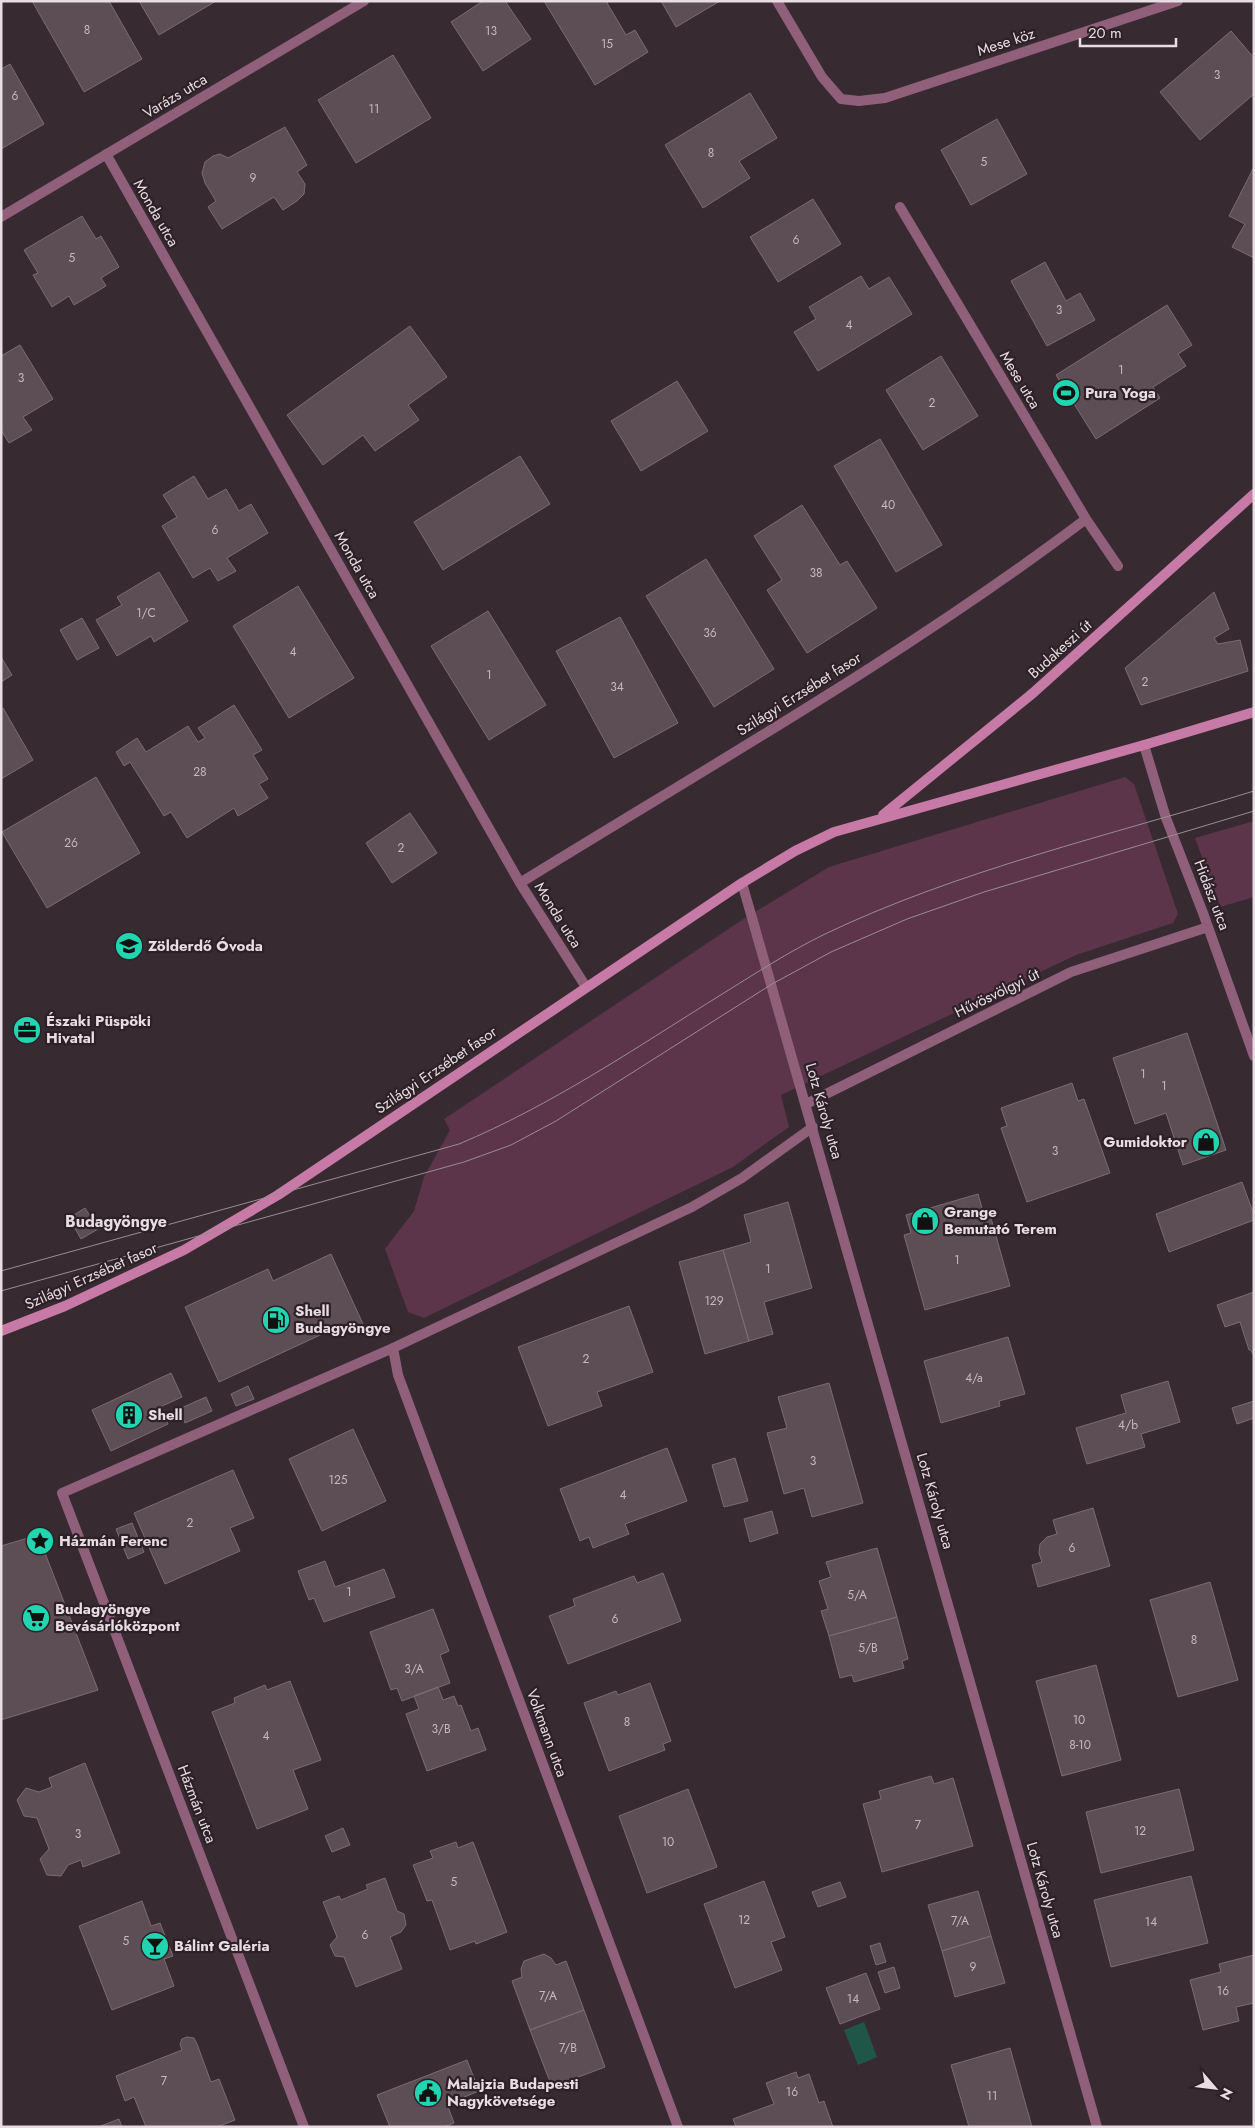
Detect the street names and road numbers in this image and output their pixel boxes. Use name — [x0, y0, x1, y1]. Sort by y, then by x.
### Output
street label: Mese köz — [974, 22, 1038, 62]
street label: Varázs utca — [139, 68, 211, 124]
street label: Monda utca — [128, 175, 184, 251]
street label: Mese utca — [994, 347, 1046, 413]
street label: Monda utca — [329, 527, 385, 603]
street label: Budakeszi út — [1023, 614, 1097, 684]
street label: Szilágyi Erzsébet fasor — [733, 646, 866, 741]
street label: Hidász utca — [1189, 857, 1235, 933]
street label: Monda utca — [529, 878, 587, 952]
street label: Hűvösvölgyi út — [951, 963, 1044, 1023]
street label: Szilágyi Erzsébet fasor — [371, 1020, 502, 1119]
street label: Lotz Károly utca — [800, 1060, 848, 1162]
street label: Szilágyi Erzsébet fasor — [21, 1237, 162, 1315]
street label: Lotz Károly utca — [911, 1450, 959, 1552]
street label: Volkmann utca — [521, 1686, 573, 1780]
street label: Házmán utca — [172, 1762, 222, 1846]
street label: Lotz Károly utca — [1021, 1839, 1069, 1941]

